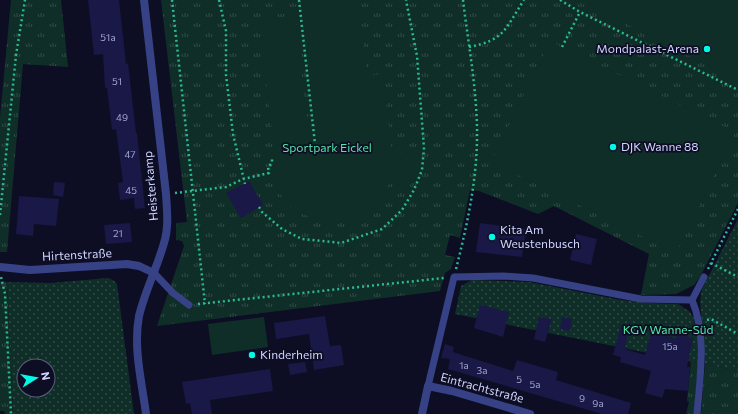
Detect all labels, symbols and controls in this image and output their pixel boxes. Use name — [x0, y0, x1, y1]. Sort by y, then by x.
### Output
house number: 51a — [100, 31, 116, 43]
place label: Mondpalast-Arena — [596, 41, 699, 55]
marker: Mondpalast-Arena — [702, 44, 712, 54]
house number: 51 — [112, 75, 122, 87]
house number: 49 — [116, 111, 128, 123]
place label: DJK Wanne 88 — [621, 139, 699, 154]
park label: Sportpark Eickel — [282, 140, 372, 154]
marker: DJK Wanne 88 — [608, 142, 618, 152]
house number: 47 — [124, 148, 136, 160]
street label: Heisterkamp — [140, 151, 160, 222]
house number: 45 — [125, 184, 137, 196]
place label: Kita Am Weustenbusch — [500, 222, 580, 250]
house number: 21 — [113, 227, 123, 239]
marker: Kita Am Weustenbusch — [487, 232, 497, 242]
street label: Hirtenstraße — [42, 245, 112, 263]
park label: KGV Wanne-Süd — [623, 322, 713, 336]
house number: 15a — [662, 340, 678, 352]
place label: Kinderheim — [260, 347, 323, 361]
marker: Kinderheim — [247, 350, 257, 360]
north arrow — [16, 358, 56, 398]
house number: 1a — [459, 359, 469, 371]
house number: 3a — [477, 364, 487, 376]
street label: Eintrachtstraße — [439, 369, 525, 405]
text: N — [39, 371, 53, 381]
house number: 5 — [516, 373, 522, 385]
house number: 5a — [530, 378, 540, 390]
house number: 9 — [579, 392, 585, 404]
house number: 9a — [592, 397, 604, 409]

